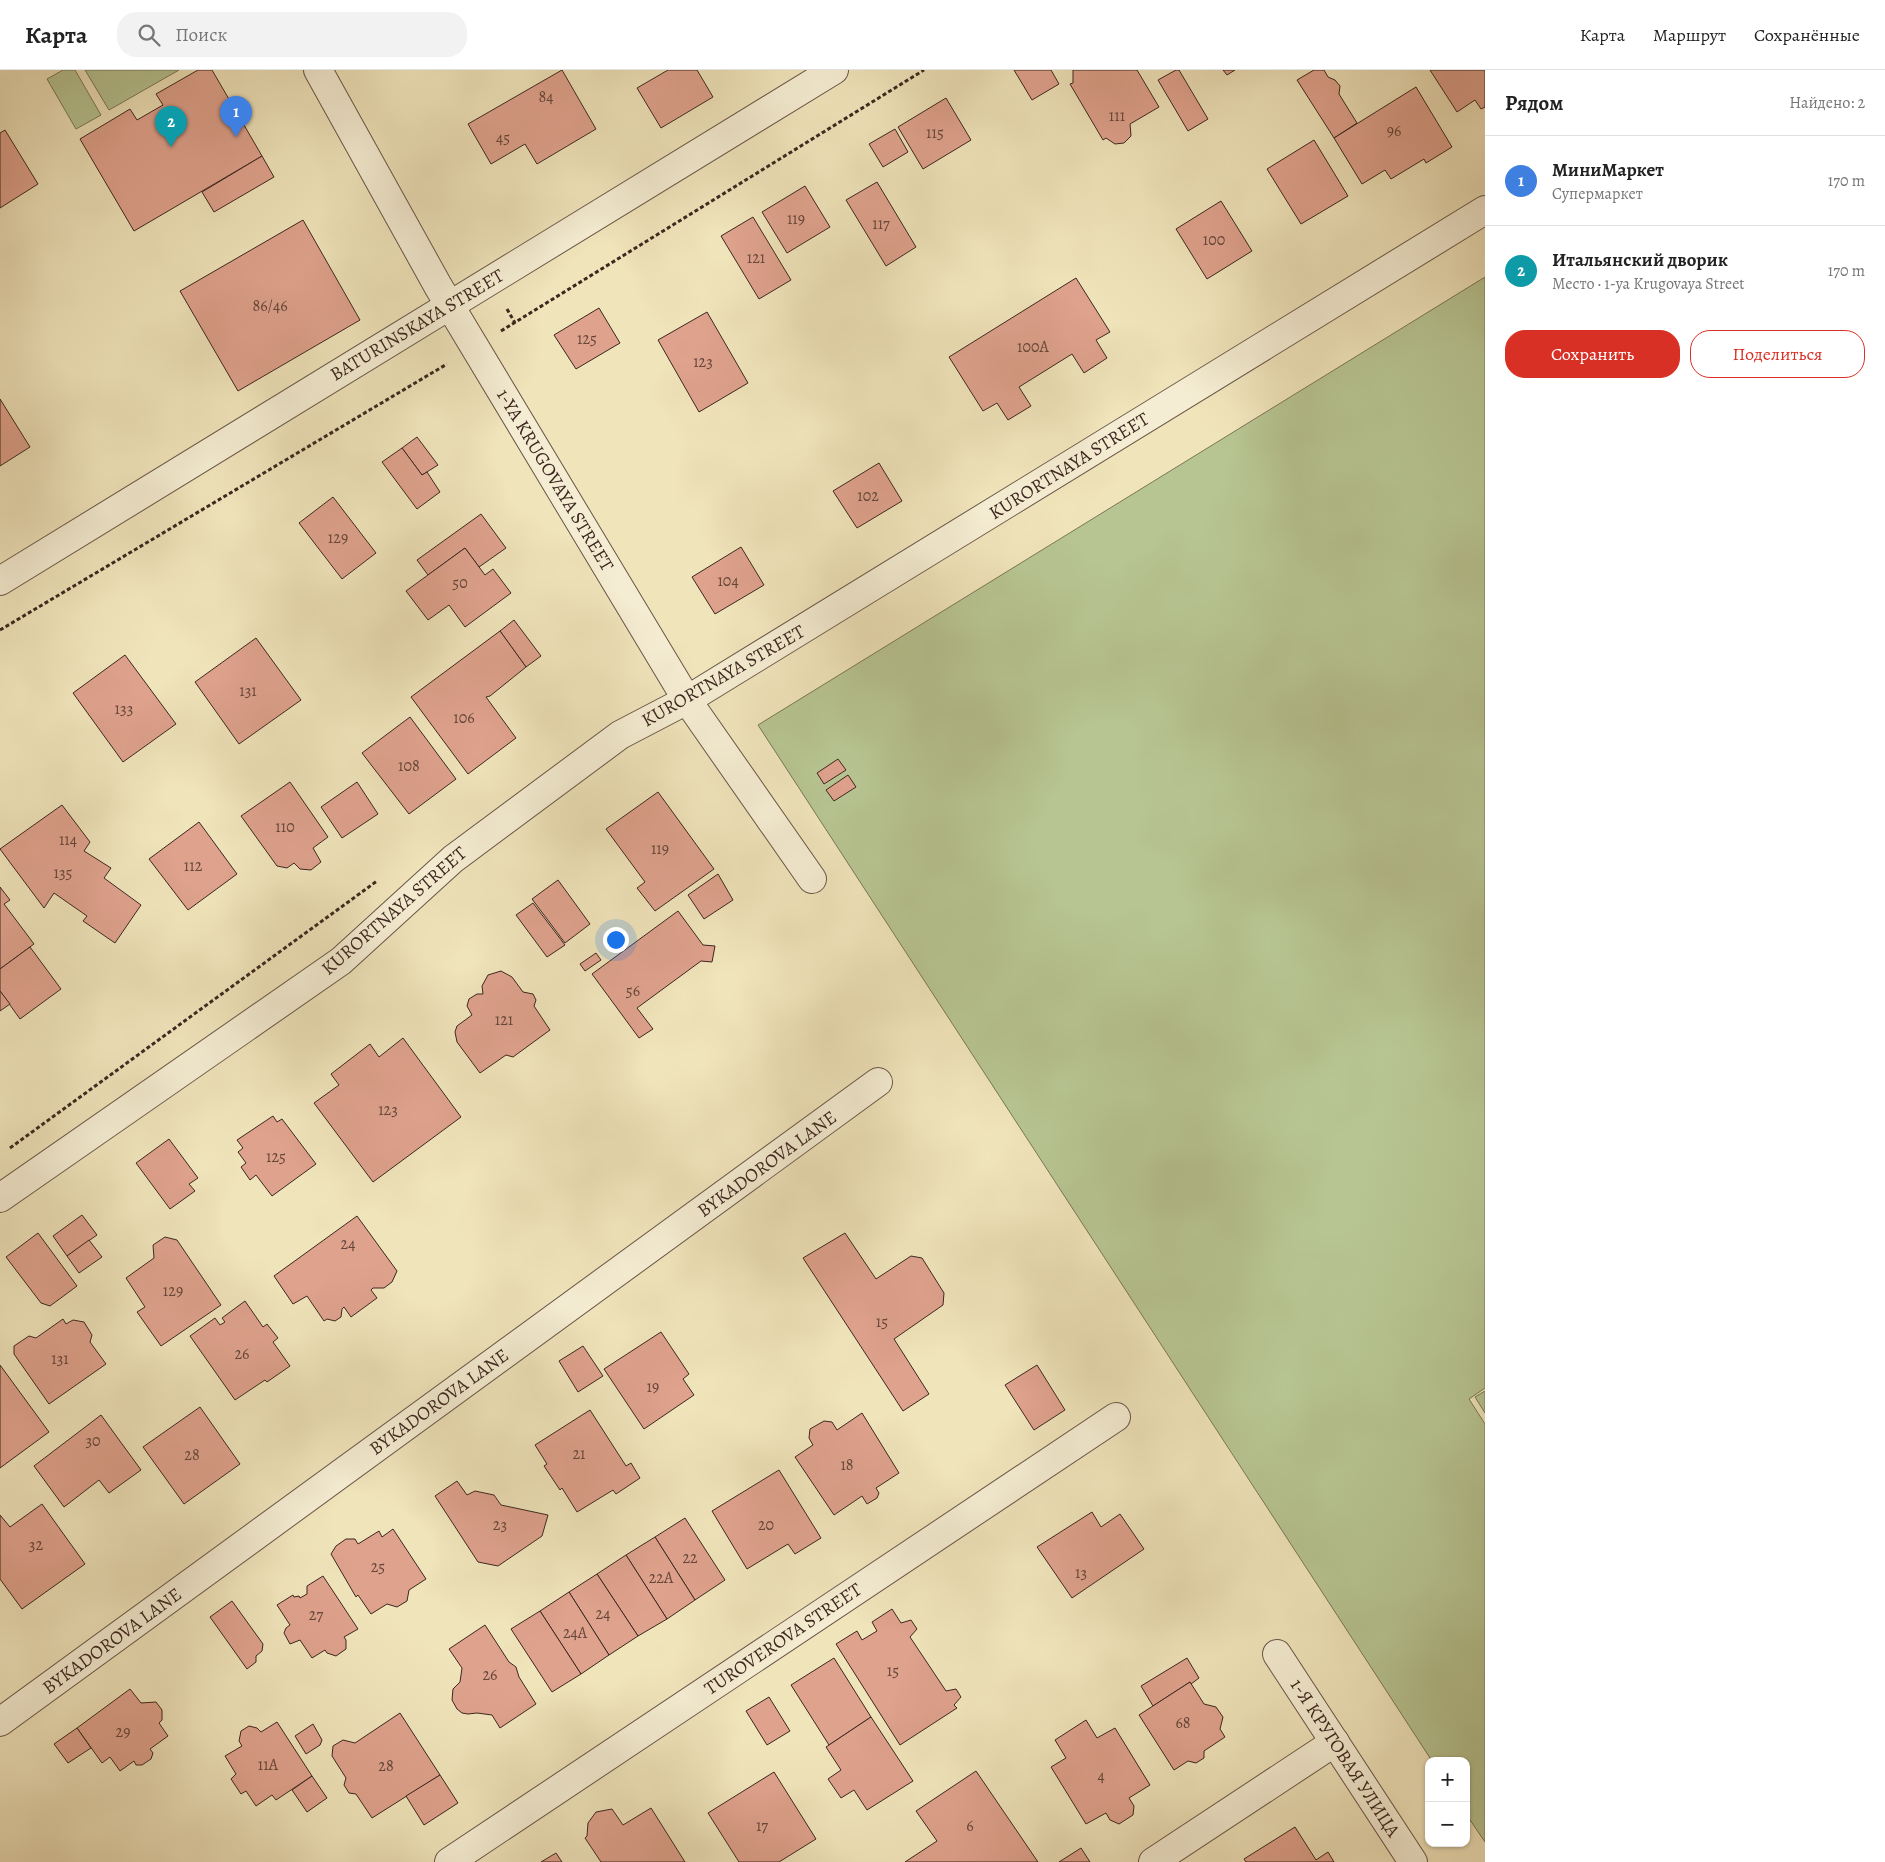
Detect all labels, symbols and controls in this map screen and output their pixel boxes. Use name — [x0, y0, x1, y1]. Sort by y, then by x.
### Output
search box — [117, 12, 467, 57]
text: Карта — [25, 19, 87, 51]
icon: search — [135, 21, 163, 49]
text: Поиск — [175, 22, 227, 48]
text: Карта — [1580, 23, 1625, 47]
text: Маршрут — [1653, 23, 1726, 47]
text: Сохранённые — [1754, 23, 1860, 47]
house number: 84 — [538, 86, 554, 108]
text: Рядом — [1505, 89, 1563, 117]
text: Найдено: 2 — [1789, 92, 1865, 114]
pin: 1 — [220, 96, 252, 137]
house number: 111 — [1109, 105, 1126, 127]
pin: 2 — [155, 106, 187, 147]
house number: 96 — [1387, 120, 1401, 142]
house number: 115 — [926, 122, 944, 144]
house number: 45 — [496, 127, 510, 149]
text: МиниМаркет — [1552, 157, 1664, 183]
text: 1 — [1518, 170, 1524, 192]
text: 170 m — [1828, 170, 1865, 192]
text: Супермаркет — [1552, 183, 1643, 205]
house number: 119 — [787, 208, 805, 230]
house number: 117 — [872, 213, 890, 235]
house number: 100 — [1203, 229, 1225, 251]
house number: 121 — [747, 247, 766, 269]
text: Итальянский дворик — [1552, 247, 1728, 273]
text: 2 — [1517, 260, 1525, 282]
text: 170 m — [1828, 260, 1865, 282]
street label: BATURINSKAYA STREET — [325, 262, 509, 387]
text: Место · 1-ya Krugovaya Street — [1552, 273, 1745, 295]
house number: 86/46 — [252, 295, 288, 317]
house number: 125 — [577, 328, 597, 350]
button: Сохранить — [1505, 330, 1680, 378]
button: Поделиться — [1690, 330, 1865, 378]
house number: 100А — [1017, 336, 1050, 358]
house number: 123 — [693, 351, 713, 373]
street label: 1-YA KRUGOVAYA STREET — [490, 384, 620, 577]
street label: KURORTNAYA STREET — [984, 406, 1155, 526]
house number: 102 — [857, 485, 879, 507]
house number: 129 — [328, 527, 348, 549]
house number: 104 — [717, 570, 739, 592]
house number: 50 — [452, 572, 468, 594]
street label: KURORTNAYA STREET — [637, 618, 810, 733]
house number: 131 — [239, 680, 257, 702]
house number: 133 — [115, 698, 133, 720]
house number: 106 — [453, 707, 475, 729]
house number: 108 — [398, 755, 420, 777]
house number: 110 — [275, 816, 295, 838]
house number: 114 — [59, 829, 77, 851]
house number: 119 — [651, 838, 669, 860]
street label: KURORTNAYA STREET — [316, 840, 473, 981]
house number: 112 — [184, 855, 203, 877]
house number: 135 — [53, 862, 73, 884]
your location — [603, 927, 629, 953]
house number: 56 — [626, 980, 640, 1002]
house number: 121 — [495, 1009, 514, 1031]
house number: 123 — [378, 1099, 398, 1121]
street label: BYKADOROVA LANE — [692, 1105, 842, 1223]
house number: 125 — [266, 1146, 286, 1168]
house number: 24 — [341, 1233, 355, 1255]
house number: 129 — [163, 1280, 183, 1302]
house number: 15 — [876, 1311, 888, 1333]
house number: 26 — [235, 1343, 250, 1365]
street label: BYKADOROVA LANE — [364, 1343, 514, 1461]
house number: 131 — [51, 1348, 69, 1370]
house number: 19 — [647, 1376, 659, 1398]
house number: 30 — [85, 1430, 101, 1452]
house number: 21 — [572, 1443, 586, 1465]
house number: 28 — [184, 1444, 200, 1466]
house number: 18 — [840, 1454, 854, 1476]
house number: 23 — [493, 1514, 507, 1536]
house number: 20 — [758, 1514, 774, 1536]
house number: 32 — [29, 1534, 44, 1556]
house number: 22 — [682, 1547, 698, 1569]
house number: 25 — [371, 1556, 385, 1578]
house number: 13 — [1075, 1562, 1087, 1584]
house number: 22А — [649, 1567, 674, 1589]
street label: TUROVEROVA STREET — [699, 1576, 867, 1701]
street label: BYKADOROVA LANE — [37, 1582, 187, 1700]
house number: 24 — [596, 1603, 610, 1625]
house number: 27 — [309, 1604, 323, 1626]
house number: 24А — [563, 1622, 588, 1644]
house number: 15 — [887, 1660, 899, 1682]
house number: 26 — [483, 1664, 498, 1686]
street label: 1-Я КРУГОВАЯ УЛИЦА — [1284, 1674, 1406, 1843]
house number: 68 — [1175, 1712, 1191, 1734]
house number: 29 — [116, 1721, 130, 1743]
house number: 11А — [258, 1754, 279, 1776]
house number: 28 — [378, 1755, 394, 1777]
map controls — [1425, 1757, 1470, 1847]
button: + — [1425, 1757, 1470, 1802]
house number: 4 — [1097, 1765, 1105, 1787]
button: − — [1425, 1802, 1470, 1847]
house number: 17 — [756, 1815, 768, 1837]
house number: 6 — [966, 1815, 974, 1837]

